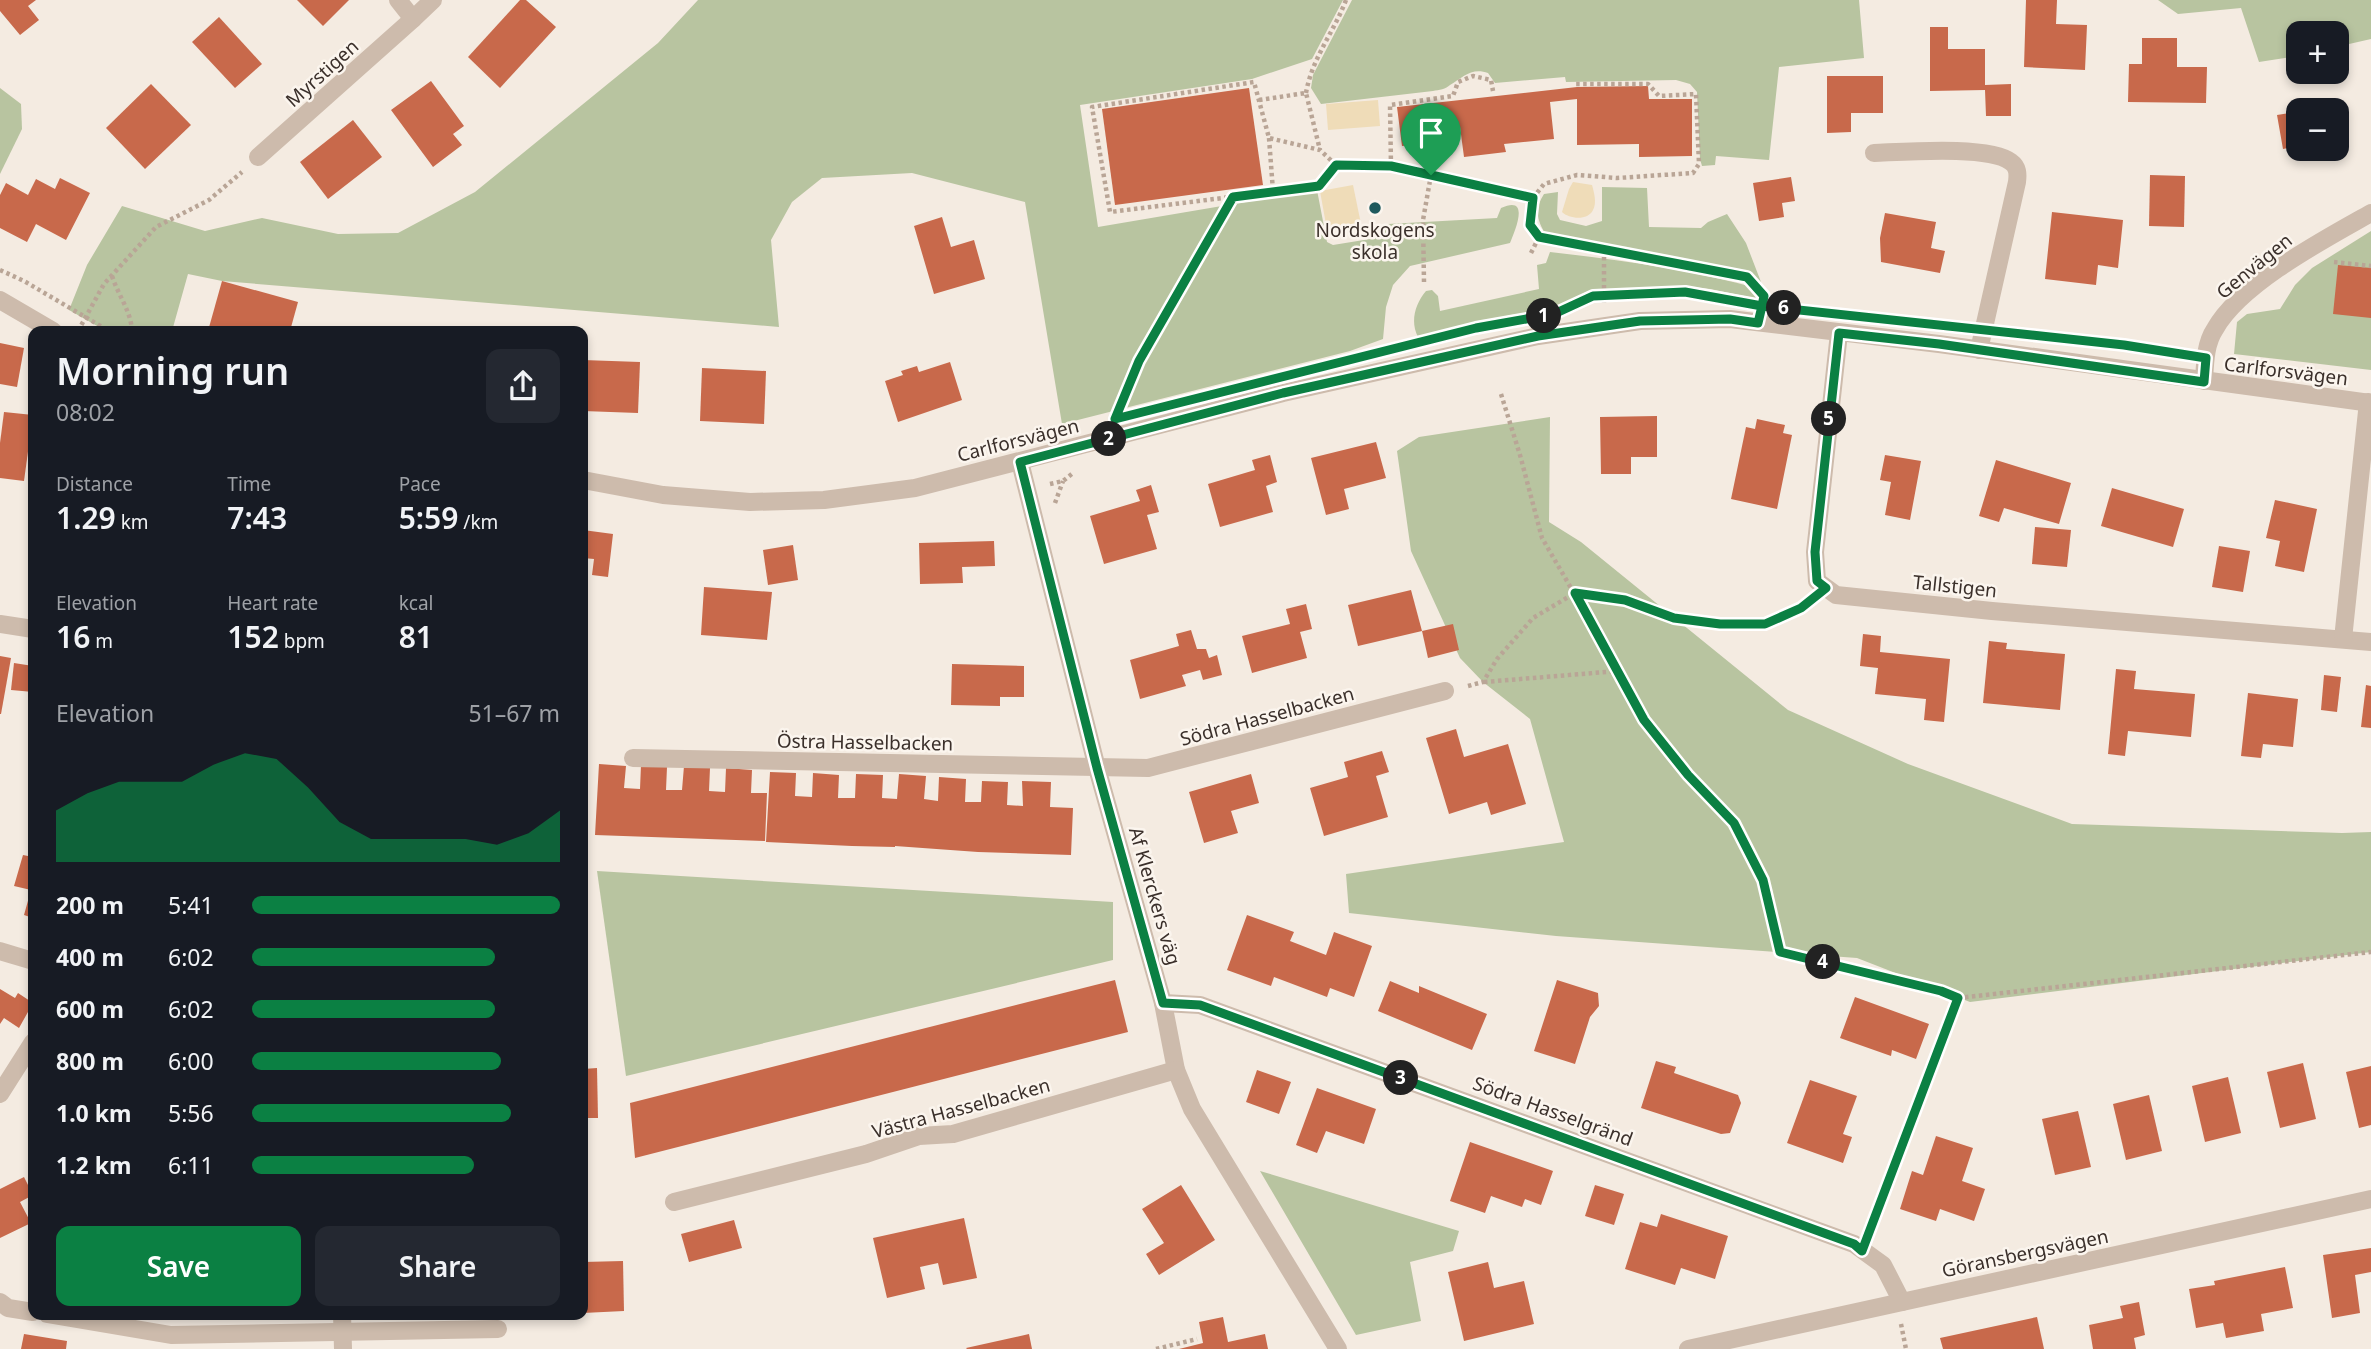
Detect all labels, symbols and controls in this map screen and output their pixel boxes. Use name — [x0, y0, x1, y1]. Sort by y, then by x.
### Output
map controls — [2286, 21, 2349, 161]
button: + — [2286, 21, 2349, 84]
street label: Myrstigen — [280, 33, 364, 113]
button: − — [2286, 98, 2349, 161]
pin — [1401, 103, 1461, 175]
icon: arrive — [1412, 114, 1450, 152]
marker: Nordskogens skola — [1367, 200, 1383, 216]
place label: Nordskogens skola — [1315, 217, 1435, 265]
street label: Genvägen — [2211, 227, 2297, 305]
pin: 6 — [1766, 290, 1802, 326]
text: 6 — [1778, 294, 1789, 320]
pin: 1 — [1526, 298, 1562, 334]
text: 1 — [1538, 302, 1549, 328]
text: Morning run — [56, 344, 289, 396]
button: share — [486, 349, 560, 423]
street label: Carlforsvägen — [2222, 350, 2350, 392]
text: 08:02 — [56, 396, 115, 428]
pin: 5 — [1812, 402, 1846, 436]
text: 5 — [1823, 405, 1834, 431]
street label: Carlforsvägen — [954, 412, 1082, 468]
pin: 2 — [1092, 422, 1126, 457]
text: 2 — [1103, 425, 1114, 451]
text: Distance — [56, 471, 133, 497]
text: Time — [227, 471, 271, 497]
text: Pace — [399, 471, 441, 497]
text: 1.29 — [56, 497, 116, 538]
text: 7:43 — [227, 497, 287, 538]
text: 5:59 — [399, 497, 458, 538]
text: km — [116, 509, 149, 535]
text: /km — [458, 509, 498, 535]
street label: Tallstigen — [1912, 569, 1998, 603]
text: Elevation — [56, 590, 137, 616]
text: Heart rate — [227, 590, 318, 616]
text: kcal — [399, 590, 433, 616]
text: 16 — [56, 616, 90, 657]
text: 152 — [227, 616, 279, 657]
text: 81 — [399, 616, 433, 657]
text: m — [90, 628, 113, 654]
text: bpm — [279, 628, 325, 654]
street label: Södra Hasselbacken — [1177, 680, 1357, 752]
text: Elevation — [56, 697, 154, 729]
text: 51–67 m — [468, 697, 560, 729]
street label: Östra Hasselbacken — [777, 727, 953, 757]
street label: Af Klerckers väg — [1123, 824, 1187, 968]
text: 200 m — [56, 889, 124, 921]
text: 5:41 — [168, 889, 214, 921]
text: 400 m — [56, 941, 124, 973]
text: 6:02 — [168, 941, 214, 973]
pin: 4 — [1806, 944, 1840, 979]
text: 4 — [1817, 948, 1828, 974]
text: 600 m — [56, 993, 124, 1025]
text: 6:02 — [168, 993, 214, 1025]
text: 800 m — [56, 1045, 124, 1077]
text: 6:00 — [168, 1045, 214, 1077]
pin: 3 — [1384, 1060, 1418, 1096]
text: 3 — [1395, 1064, 1406, 1090]
street label: Södra Hasselgränd — [1469, 1070, 1637, 1152]
street label: Västra Hasselbacken — [869, 1072, 1053, 1144]
text: 1.0 km — [56, 1097, 131, 1129]
text: 5:56 — [168, 1097, 214, 1129]
text: 1.2 km — [56, 1149, 131, 1181]
text: 6:11 — [168, 1149, 214, 1181]
street label: Göransbergsvägen — [1939, 1223, 2111, 1283]
button: Save — [56, 1226, 301, 1306]
button: Share — [315, 1226, 560, 1306]

